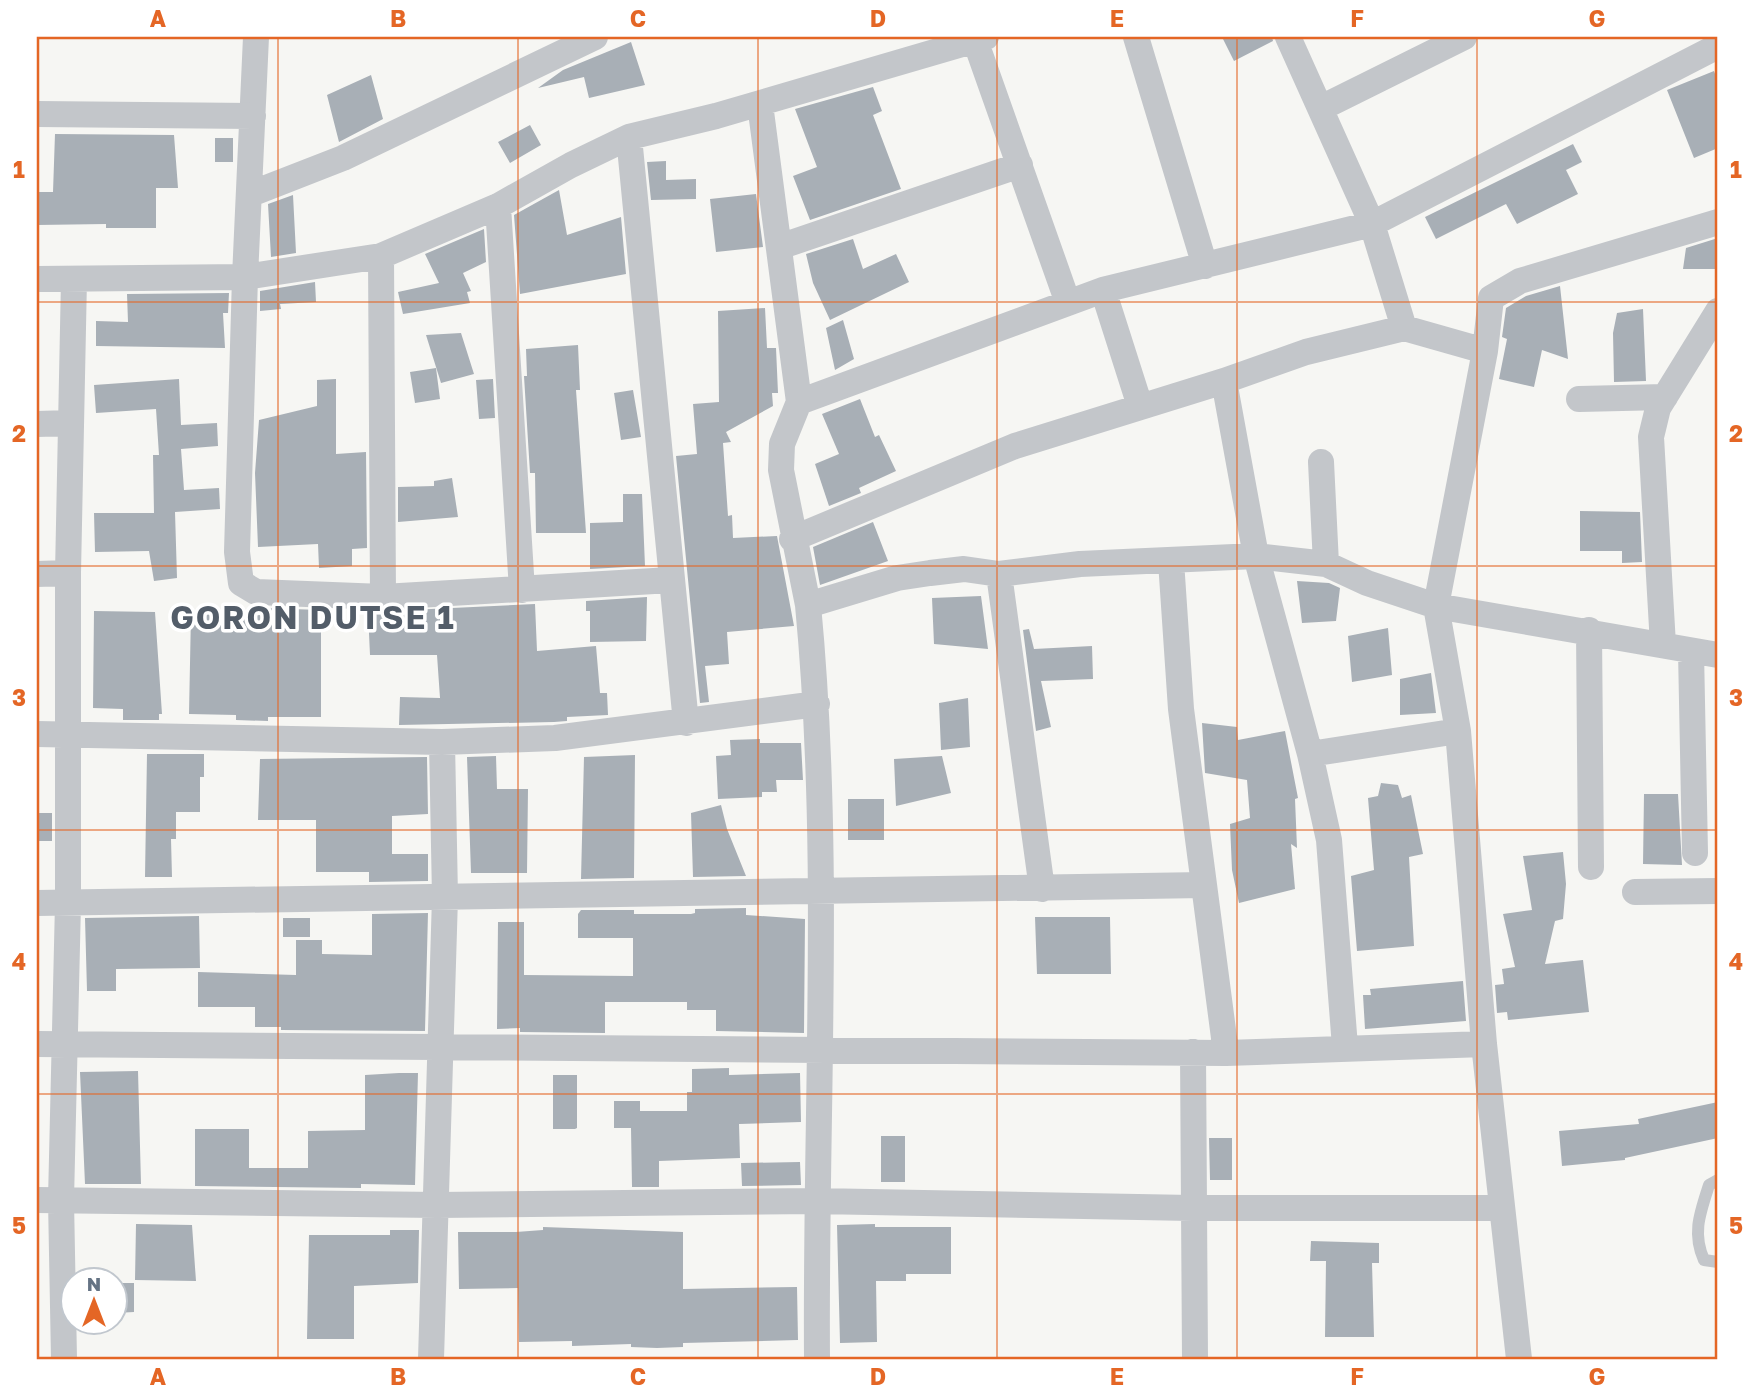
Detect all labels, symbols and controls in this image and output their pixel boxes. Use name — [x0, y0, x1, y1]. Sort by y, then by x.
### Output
text: A — [150, 4, 167, 32]
text: B — [390, 4, 406, 32]
text: C — [630, 4, 646, 32]
text: D — [870, 4, 886, 32]
text: E — [1110, 4, 1124, 32]
text: F — [1350, 4, 1364, 32]
text: G — [1589, 4, 1605, 32]
text: 1 — [13, 155, 25, 183]
text: 1 — [1730, 155, 1742, 183]
text: 2 — [12, 419, 26, 447]
text: 2 — [1729, 419, 1743, 447]
district label: GORON DUTSE 1 — [170, 598, 456, 636]
text: 3 — [12, 683, 26, 711]
text: 3 — [1729, 683, 1743, 711]
text: 4 — [12, 947, 26, 975]
text: 4 — [1729, 947, 1743, 975]
text: 5 — [12, 1211, 26, 1239]
text: 5 — [1729, 1211, 1743, 1239]
north arrow — [60, 1266, 130, 1336]
text: N — [87, 1272, 101, 1295]
text: A — [150, 1362, 167, 1390]
text: B — [390, 1362, 406, 1390]
text: C — [630, 1362, 646, 1390]
text: D — [870, 1362, 886, 1390]
text: E — [1110, 1362, 1124, 1390]
text: F — [1350, 1362, 1364, 1390]
text: G — [1589, 1362, 1605, 1390]

